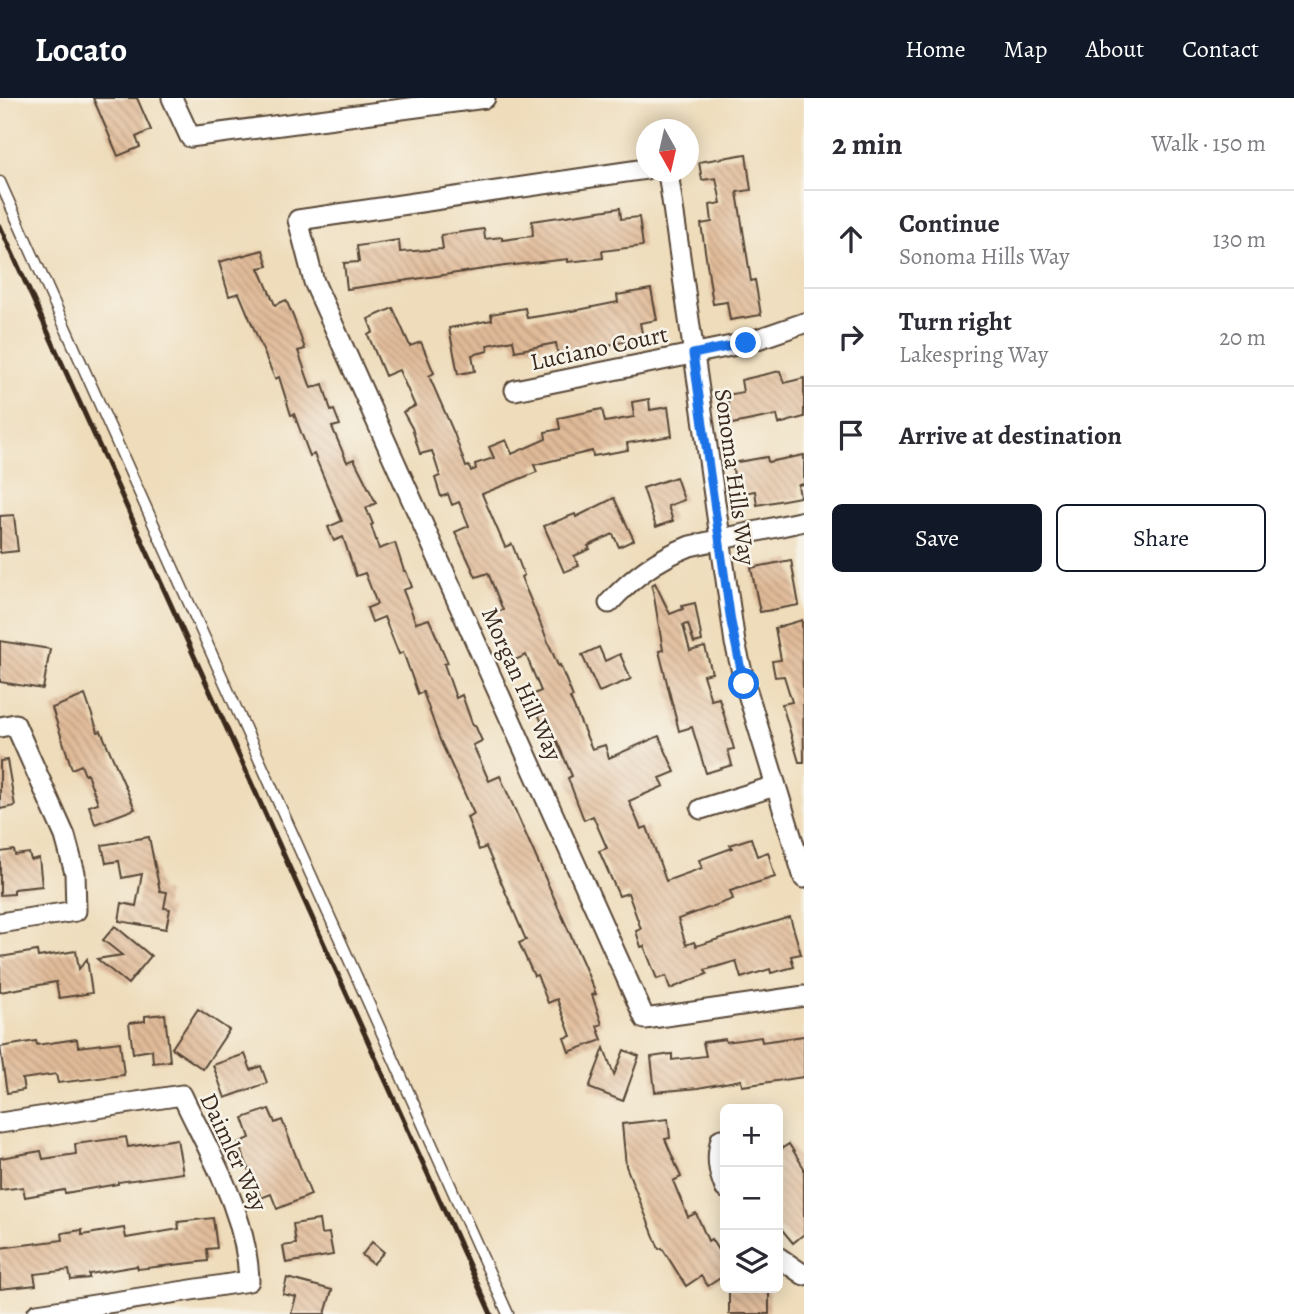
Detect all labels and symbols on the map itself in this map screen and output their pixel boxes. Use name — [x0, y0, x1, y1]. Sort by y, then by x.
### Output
north arrow — [636, 119, 699, 182]
street label: Luciano Court — [527, 318, 671, 378]
route end — [730, 327, 761, 358]
street label: Sonoma Hills Way — [707, 387, 763, 568]
street label: Morgan Hill Way — [474, 602, 570, 766]
route start — [728, 668, 759, 699]
street label: Daimler Way — [193, 1088, 276, 1217]

